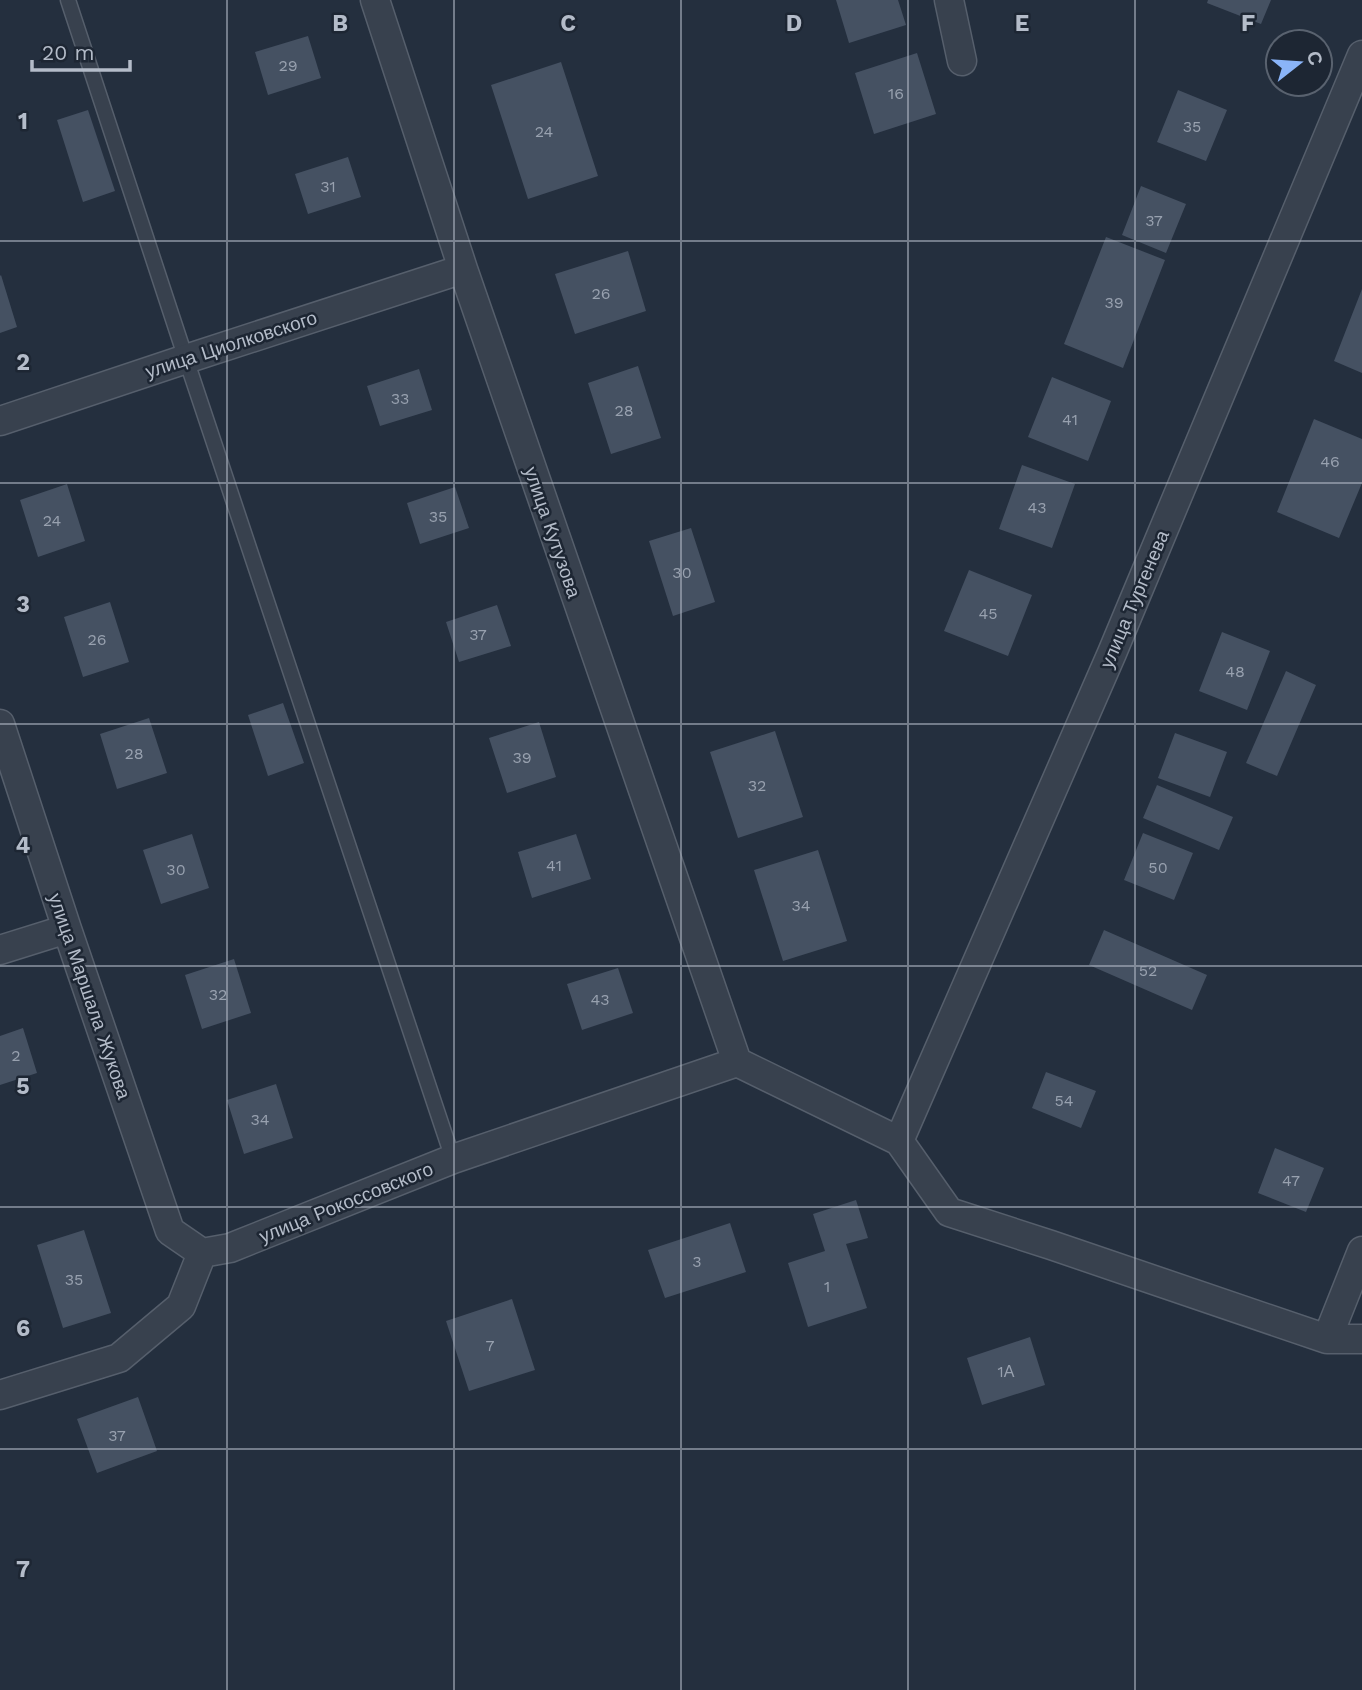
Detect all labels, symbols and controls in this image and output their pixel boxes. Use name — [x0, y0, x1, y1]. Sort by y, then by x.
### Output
text: B — [332, 10, 348, 37]
text: C — [560, 10, 576, 37]
text: D — [786, 10, 802, 37]
text: E — [1015, 10, 1029, 37]
text: F — [1241, 10, 1255, 37]
scale bar — [32, 28, 130, 72]
north arrow — [1264, 28, 1334, 98]
text: 20 m — [42, 40, 94, 65]
text: С — [1302, 48, 1328, 68]
house number: 29 — [278, 56, 298, 75]
house number: 16 — [888, 84, 904, 103]
text: 1 — [18, 108, 28, 135]
house number: 35 — [1183, 117, 1201, 136]
house number: 24 — [535, 122, 554, 141]
house number: 31 — [320, 177, 336, 196]
house number: 37 — [1145, 211, 1163, 230]
house number: 26 — [591, 284, 611, 303]
house number: 39 — [1104, 293, 1124, 312]
street label: улица Циолковского — [142, 306, 320, 383]
text: 2 — [16, 349, 30, 376]
house number: 33 — [391, 389, 409, 408]
house number: 28 — [614, 401, 634, 420]
house number: 41 — [1062, 410, 1078, 429]
house number: 46 — [1320, 452, 1340, 471]
street label: улица Кутузова — [519, 464, 586, 601]
house number: 43 — [1027, 498, 1047, 517]
house number: 35 — [429, 507, 447, 526]
house number: 24 — [43, 511, 62, 530]
street label: улица Тургенева — [1095, 526, 1174, 672]
house number: 30 — [672, 563, 692, 582]
text: 3 — [16, 591, 30, 618]
house number: 45 — [978, 604, 998, 623]
house number: 37 — [469, 625, 487, 644]
house number: 26 — [87, 630, 107, 649]
house number: 48 — [1225, 662, 1245, 681]
house number: 28 — [124, 744, 144, 763]
house number: 39 — [512, 748, 532, 767]
house number: 32 — [748, 776, 766, 795]
text: 4 — [16, 832, 31, 859]
house number: 41 — [546, 856, 562, 875]
house number: 50 — [1148, 858, 1168, 877]
house number: 30 — [166, 860, 186, 879]
street label: улица Маршала Жукова — [43, 890, 136, 1103]
house number: 34 — [791, 896, 811, 915]
house number: 52 — [1139, 961, 1157, 980]
house number: 32 — [209, 985, 227, 1004]
house number: 43 — [590, 990, 610, 1009]
house number: 2 — [11, 1046, 21, 1065]
text: 5 — [16, 1073, 30, 1100]
house number: 54 — [1054, 1091, 1074, 1110]
house number: 34 — [250, 1110, 270, 1129]
street label: улица Рокоссовского — [256, 1157, 437, 1248]
house number: 47 — [1282, 1171, 1300, 1190]
house number: 3 — [692, 1252, 702, 1271]
house number: 35 — [65, 1270, 83, 1289]
house number: 1 — [824, 1277, 830, 1296]
text: 6 — [16, 1315, 30, 1342]
house number: 7 — [486, 1336, 495, 1355]
house number: 1А — [998, 1362, 1015, 1381]
house number: 37 — [108, 1426, 126, 1445]
text: 7 — [16, 1556, 30, 1583]

